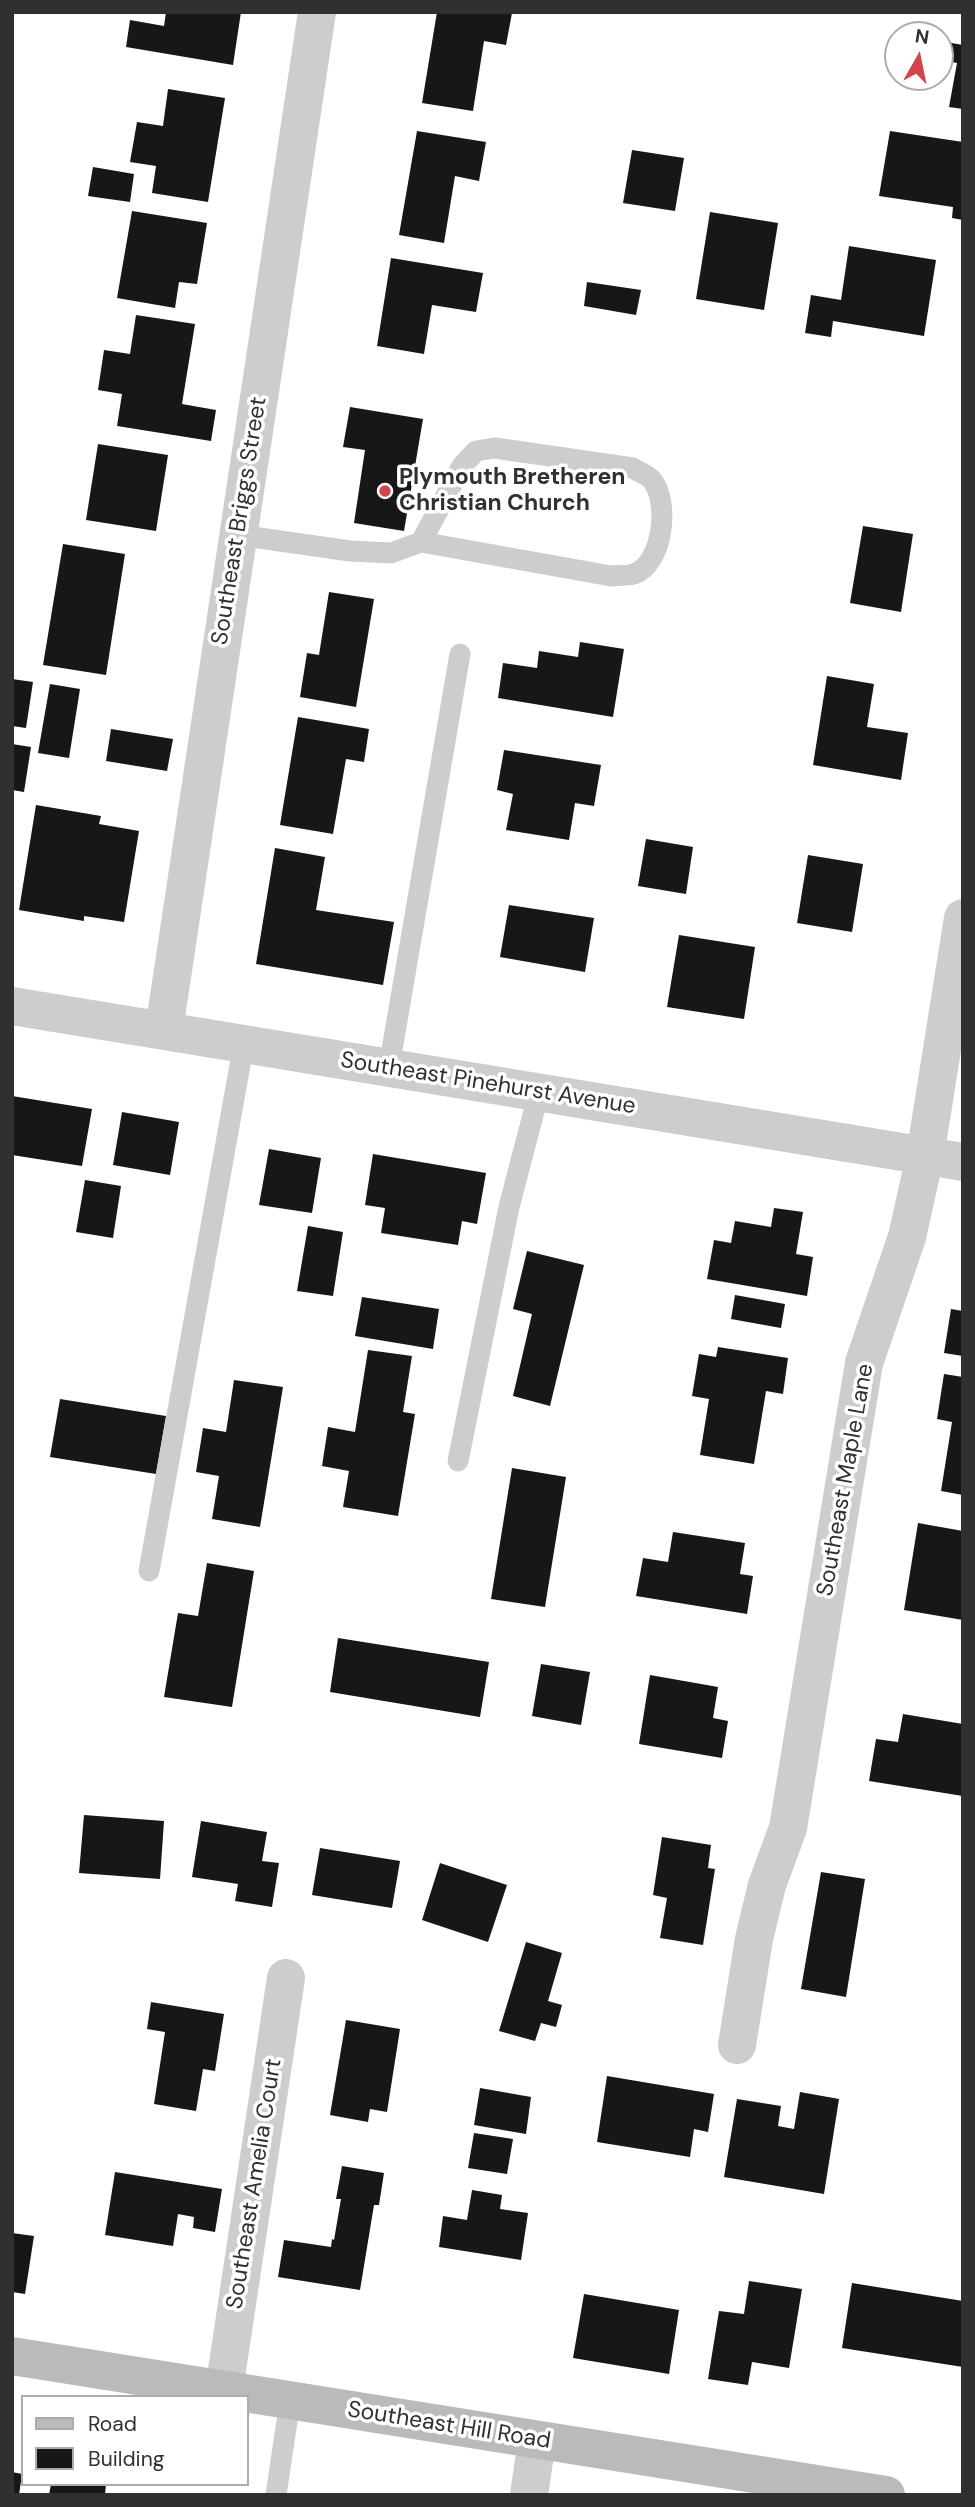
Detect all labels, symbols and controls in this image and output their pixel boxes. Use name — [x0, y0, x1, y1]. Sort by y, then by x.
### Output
north arrow — [884, 21, 954, 91]
text: N — [913, 23, 931, 50]
street label: Southeast Briggs Street — [207, 395, 273, 647]
place label: Plymouth Bretheren Christian Church — [399, 464, 625, 518]
marker: Plymouth Bretheren Christian Church — [377, 483, 393, 499]
street label: Southeast Pinehurst Avenue — [338, 1047, 638, 1121]
street label: Southeast Maple Lane — [812, 1362, 880, 1598]
street label: Southeast Amelia Court — [222, 2057, 288, 2311]
legend — [21, 2395, 248, 2486]
street label: Southeast Hill Road — [345, 2396, 553, 2456]
text: Road — [88, 2410, 137, 2438]
text: Building — [88, 2445, 164, 2473]

